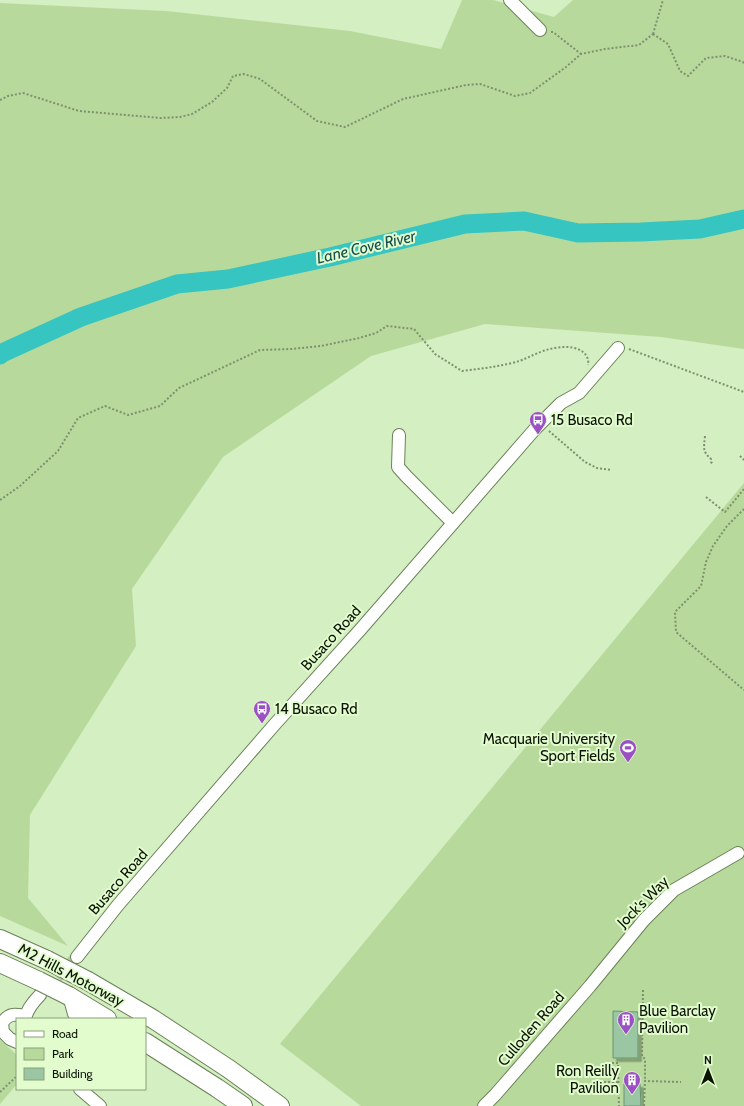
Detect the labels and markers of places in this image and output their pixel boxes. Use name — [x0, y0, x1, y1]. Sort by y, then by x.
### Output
bus stop icon: 15 Busaco Rd — [528, 410, 548, 435]
place label: 15 Busaco Rd — [551, 411, 633, 429]
bus stop icon: 14 Busaco Rd — [252, 699, 272, 724]
place label: 14 Busaco Rd — [275, 700, 358, 718]
place label: Macquarie University Sport Fields — [483, 730, 615, 765]
sports icon: Macquarie University Sport Fields — [618, 738, 638, 763]
place label: Blue Barclay Pavilion — [639, 1002, 716, 1037]
building icon: Blue Barclay Pavilion — [616, 1010, 636, 1035]
place label: Ron Reilly Pavilion — [556, 1062, 619, 1097]
building icon: Ron Reilly Pavilion — [622, 1070, 642, 1095]

